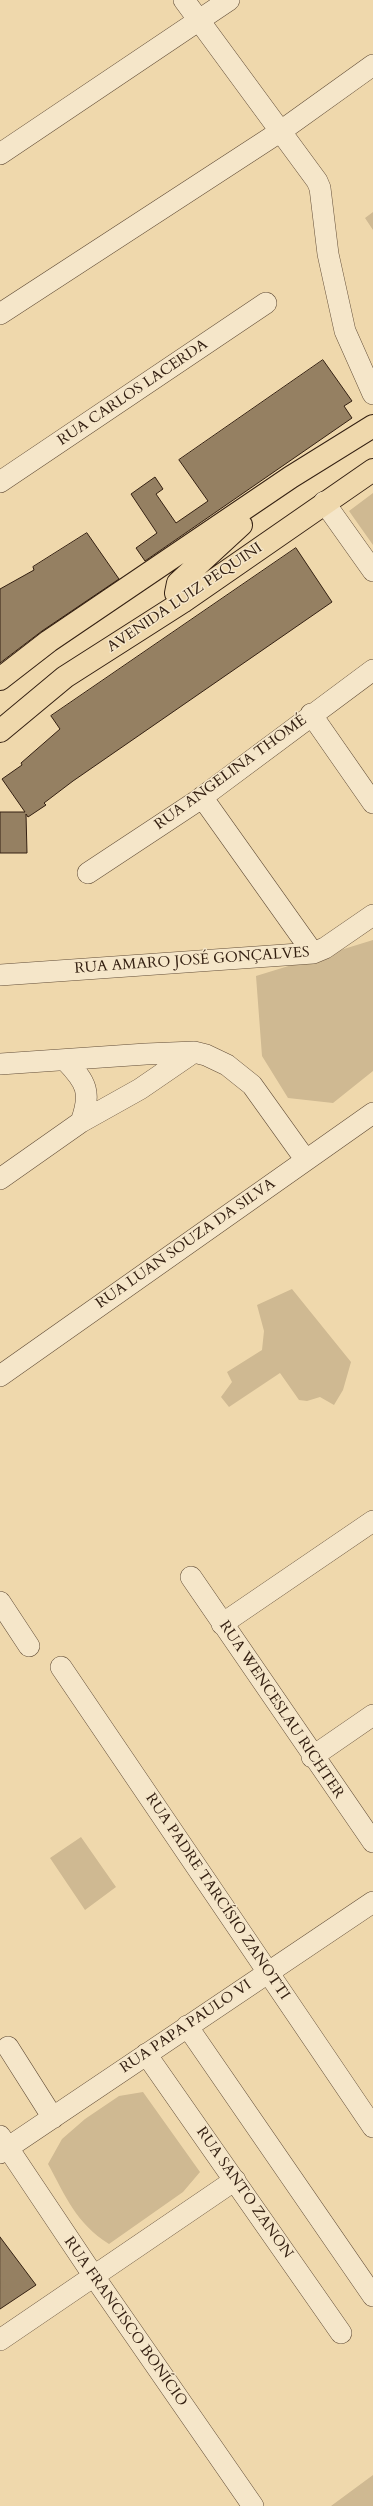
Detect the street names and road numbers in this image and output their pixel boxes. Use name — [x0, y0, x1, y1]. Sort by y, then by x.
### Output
street label: RUA CARLOS LACERDA — [55, 336, 211, 450]
street label: AVENIDA LUIZ PEQUINI — [104, 539, 266, 657]
street label: RUA ANGELINA THOMÉ — [151, 712, 311, 834]
street label: RUA AMARO JOSÉ GONÇALVES — [74, 944, 310, 978]
street label: RUA LUAN SOUZA DA SILVA — [93, 1175, 279, 1313]
street label: RUA WENCESLAU RICHTER — [215, 1618, 347, 1802]
street label: RUA PADRE TARCÍSIO ZANOTTI — [141, 1790, 293, 2004]
street label: RUA PAPA PAULO VI — [117, 1976, 255, 2078]
street label: RUA SANTO ZANON — [192, 2124, 296, 2262]
street label: RUA FRANCISCO BONÍCIO — [59, 2234, 191, 2410]

